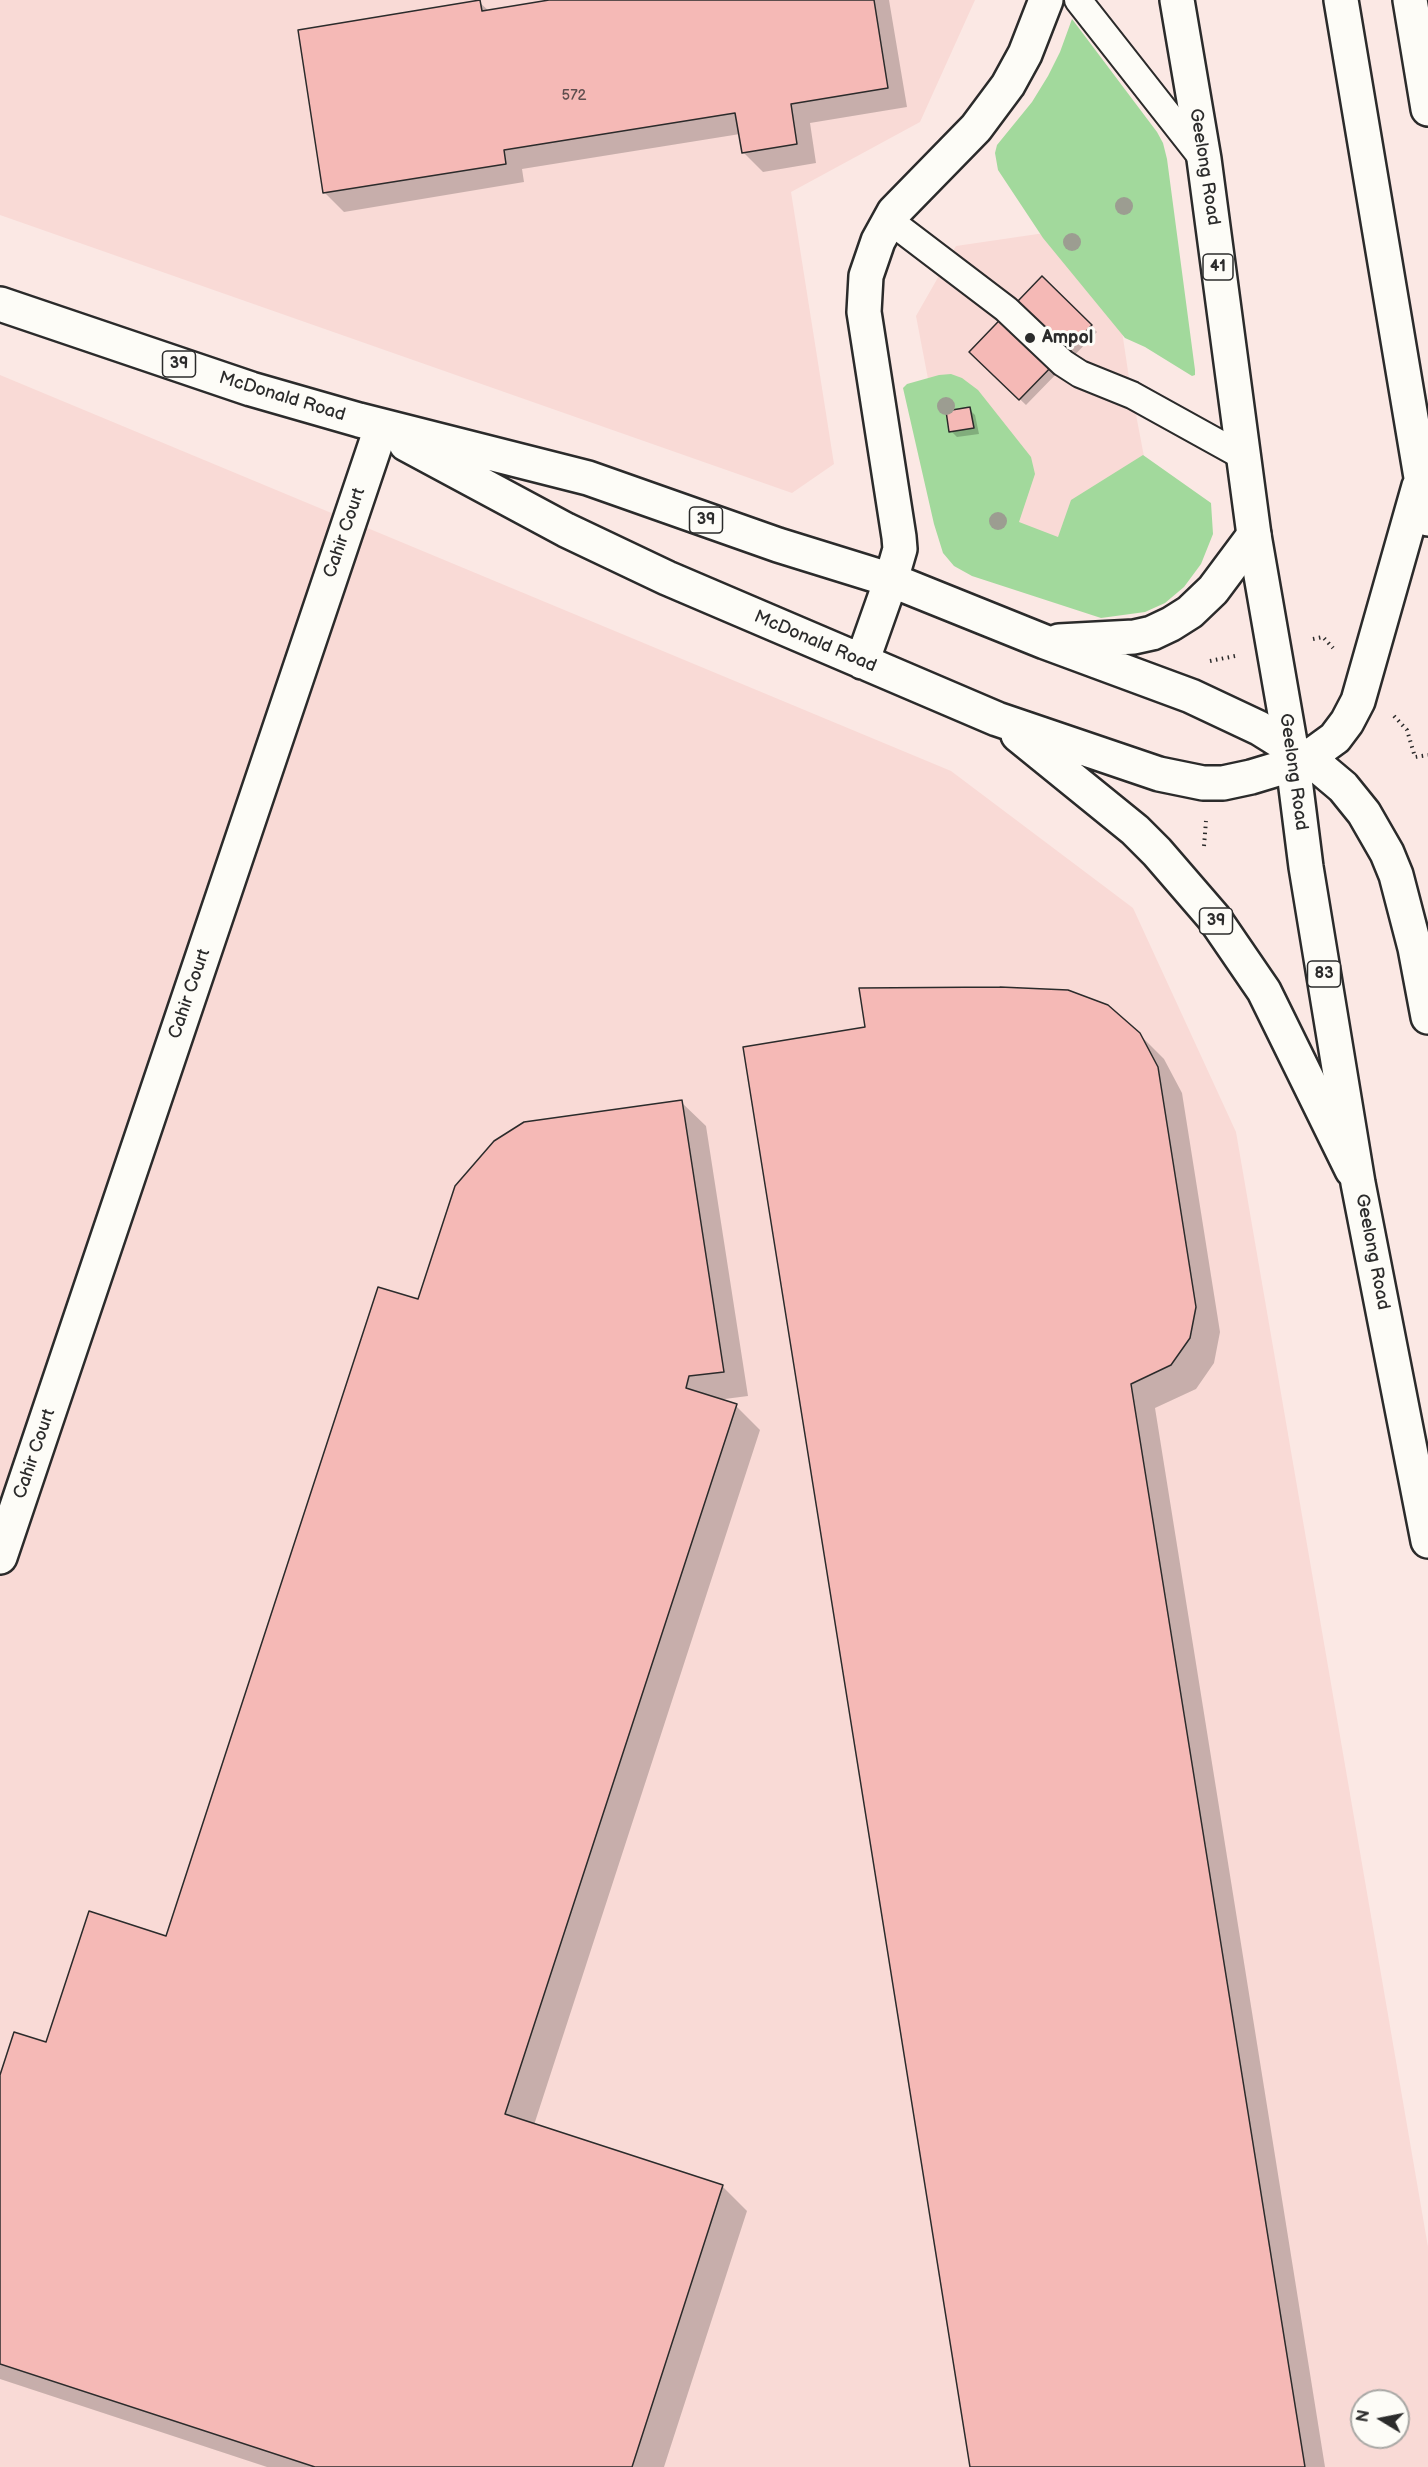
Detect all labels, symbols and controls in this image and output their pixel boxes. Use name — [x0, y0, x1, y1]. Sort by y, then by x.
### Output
house number: 572 — [562, 87, 586, 105]
street label: Geelong Road — [1184, 107, 1224, 227]
road number: 41 — [1203, 254, 1233, 280]
place label: Ampol — [1042, 327, 1093, 349]
marker: Ampol — [1023, 331, 1037, 345]
road number: 39 — [162, 351, 195, 377]
street label: McDonald Road — [216, 368, 348, 426]
street label: Cahir Court — [320, 485, 370, 581]
road number: 39 — [690, 507, 722, 533]
street label: McDonald Road — [750, 606, 880, 678]
street label: Geelong Road — [1274, 712, 1312, 832]
road number: 39 — [1200, 908, 1232, 934]
street label: Cahir Court — [165, 946, 215, 1042]
road number: 83 — [1308, 961, 1340, 987]
street label: Geelong Road — [1350, 1192, 1394, 1312]
street label: Cahir Court — [10, 1406, 60, 1502]
north arrow — [1350, 2389, 1410, 2449]
text: N — [1353, 2409, 1374, 2424]

